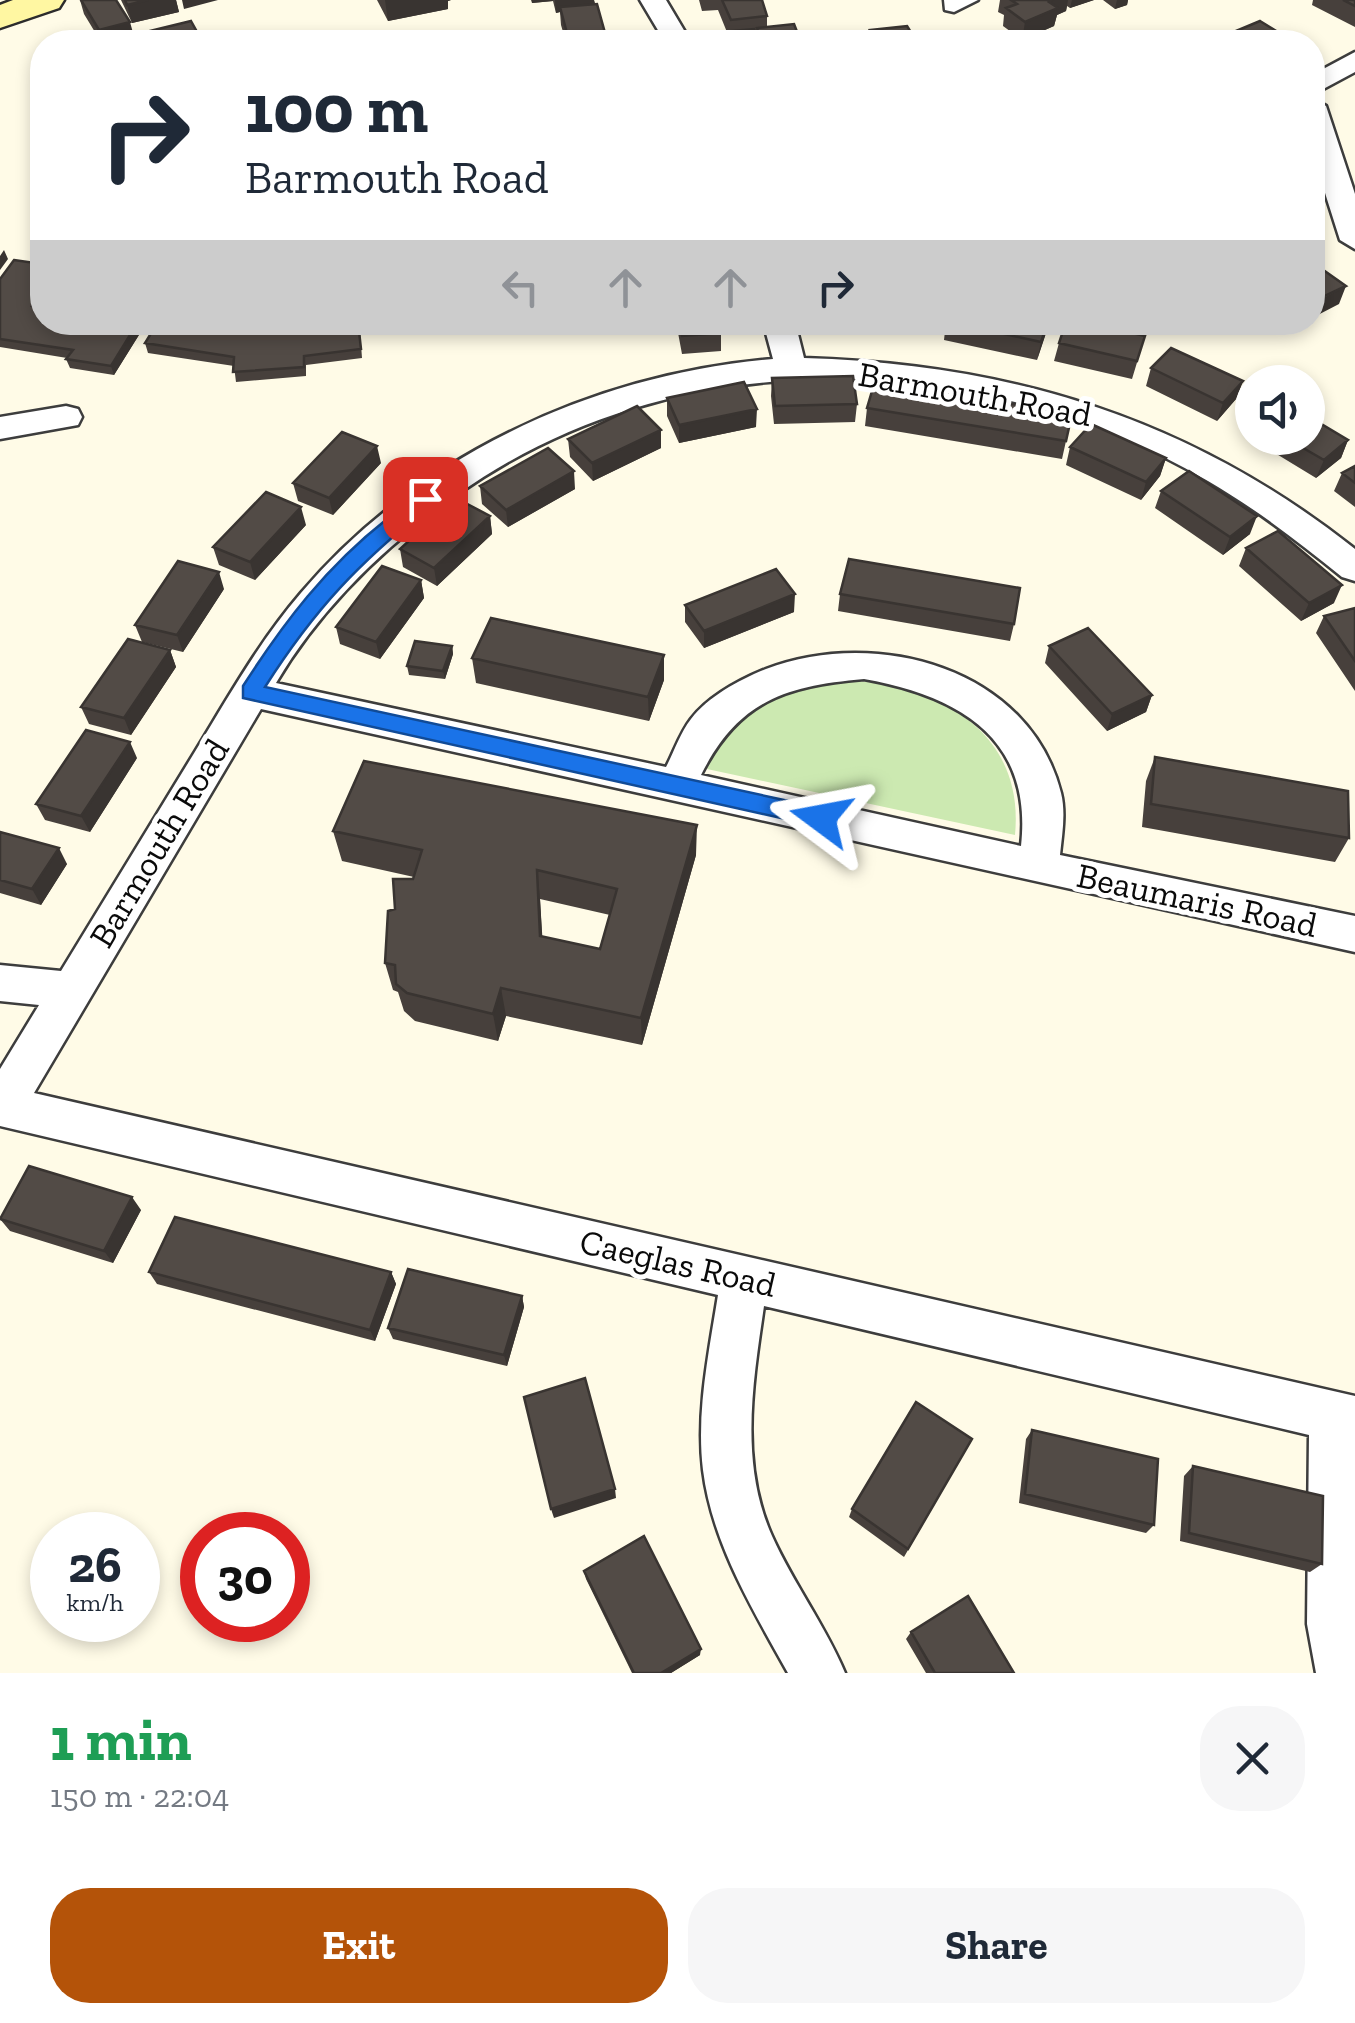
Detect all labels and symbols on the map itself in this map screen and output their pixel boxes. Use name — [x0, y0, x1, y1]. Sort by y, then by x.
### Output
street label: Barmouth Road — [855, 353, 1095, 435]
pin — [383, 457, 468, 542]
street label: Barmouth Road — [80, 731, 238, 955]
position arrow — [769, 766, 873, 870]
street label: Beaumaris Road — [1073, 854, 1321, 946]
street label: Caeglas Road — [576, 1220, 780, 1306]
speed limit sign: 30 — [180, 1512, 310, 1642]

